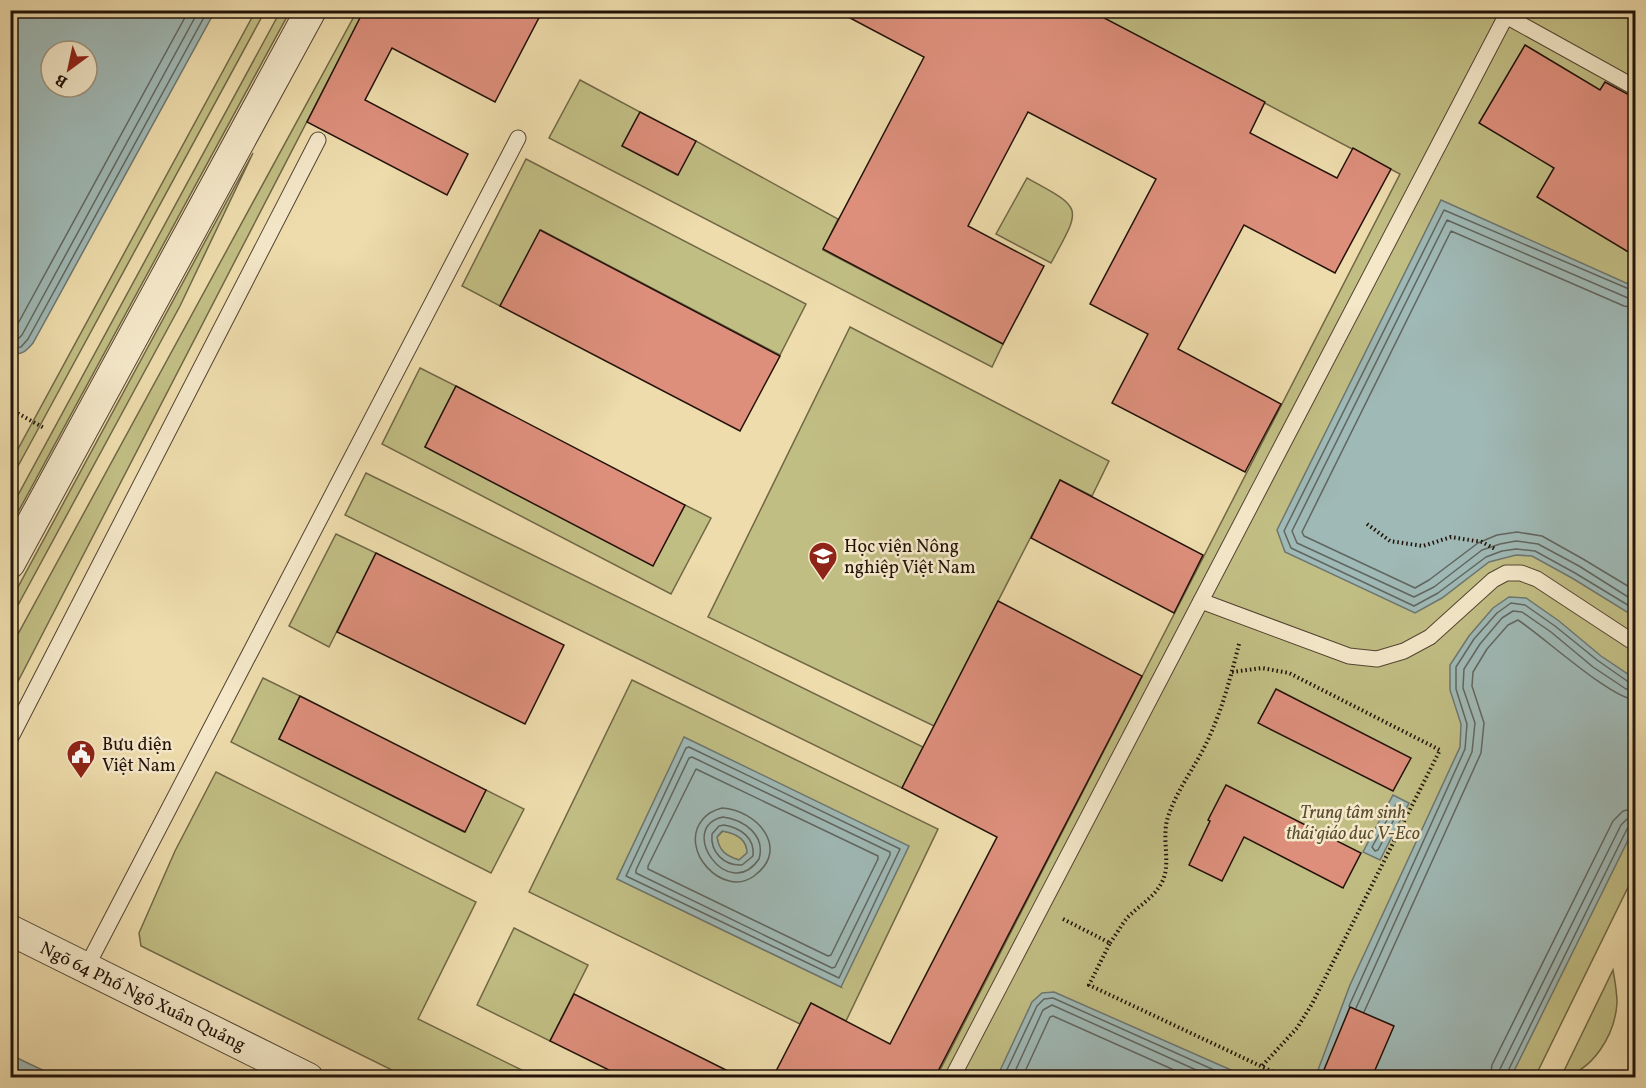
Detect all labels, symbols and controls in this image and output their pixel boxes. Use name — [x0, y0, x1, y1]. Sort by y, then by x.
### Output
north arrow — [39, 39, 99, 99]
text: B — [51, 68, 72, 92]
place label: Học viện Nông nghiệp Việt Nam — [844, 535, 976, 581]
school or university icon: Học viện Nông nghiệp Việt Nam — [807, 540, 839, 582]
place label: Bưu điện Việt Nam — [102, 733, 176, 779]
public building icon: Bưu điện Việt Nam — [65, 738, 97, 780]
park label: Trung tâm sinh thái giáo dục V-Eco — [1286, 801, 1420, 847]
street label: Ngõ 64 Phố Ngô Xuân Quảng — [35, 937, 249, 1058]

